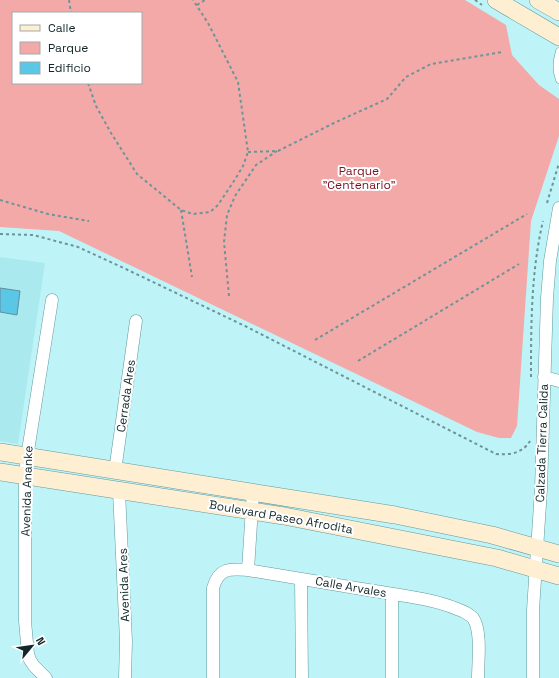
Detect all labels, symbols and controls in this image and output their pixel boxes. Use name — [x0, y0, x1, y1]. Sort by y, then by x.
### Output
legend — [12, 12, 142, 84]
text: Calle — [48, 20, 76, 36]
text: Parque — [48, 40, 88, 56]
text: Edificio — [48, 60, 91, 76]
park label: Parque "Centenario" — [322, 163, 396, 193]
street label: Cerrada Ares — [113, 359, 139, 433]
street label: Calzada Tierra Calida — [532, 383, 552, 503]
street label: Avenida Ananke — [17, 445, 37, 537]
street label: Boulevard Paseo Afrodita — [208, 496, 354, 538]
street label: Avenida Ares — [115, 548, 133, 622]
street label: Calle Arvales — [314, 573, 388, 601]
north arrow — [12, 626, 52, 666]
text: N — [33, 635, 49, 648]

